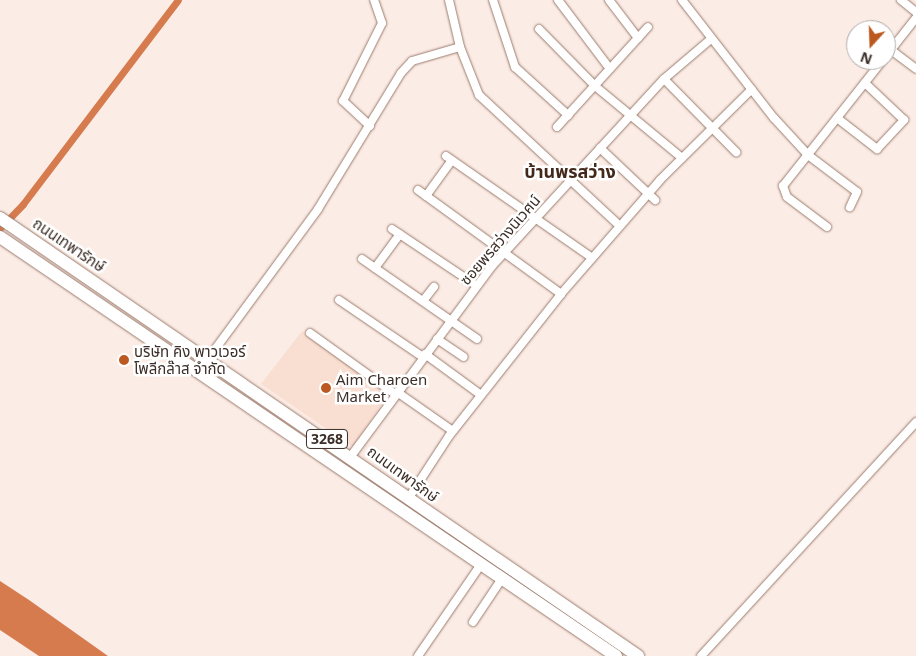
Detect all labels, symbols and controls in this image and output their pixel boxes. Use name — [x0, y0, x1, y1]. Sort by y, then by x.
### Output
north arrow — [846, 20, 896, 70]
text: N — [857, 48, 875, 70]
district label: บ้านพรสว่าง — [524, 160, 616, 182]
street label: ซอยพรสว่างนิเวศน์ — [456, 191, 544, 289]
street label: ถนนเทพารักษ์ — [29, 214, 109, 276]
place label: บริษัท คิง พาวเวอร์ โพลีกล๊าส จำกัด — [134, 342, 246, 377]
marker: บริษัท คิง พาวเวอร์ โพลีกล๊าส จำกัด — [118, 354, 130, 366]
place label: Aim Charoen Market — [336, 370, 427, 405]
marker: Aim Charoen Market — [320, 382, 332, 394]
road number: 3268 — [306, 428, 348, 450]
street label: ถนนเทพารักษ์ — [364, 442, 442, 506]

